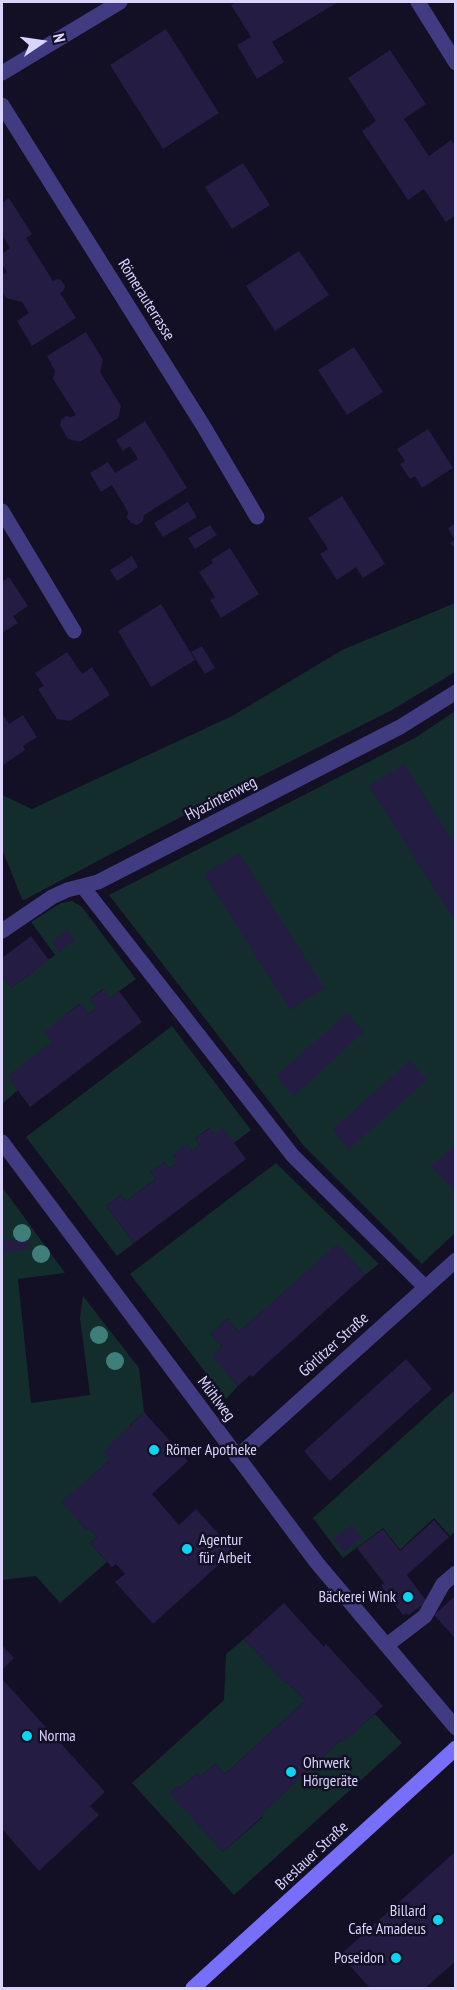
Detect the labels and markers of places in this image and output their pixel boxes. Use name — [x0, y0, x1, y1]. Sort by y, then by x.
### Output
place label: Römer Apotheke — [166, 1440, 257, 1460]
marker: Römer Apotheke — [147, 1443, 161, 1457]
place label: Agentur für Arbeit — [199, 1530, 251, 1568]
marker: Agentur für Arbeit — [180, 1542, 194, 1556]
place label: Bäckerei Wink — [318, 1587, 396, 1607]
marker: Bäckerei Wink — [401, 1590, 415, 1604]
place label: Norma — [39, 1726, 76, 1746]
marker: Norma — [20, 1729, 34, 1743]
place label: Ohrwerk Hörgeräte — [303, 1753, 358, 1791]
marker: Ohrwerk Hörgeräte — [284, 1765, 298, 1779]
place label: Billard Cafe Amadeus — [348, 1901, 426, 1939]
marker: Billard Cafe Amadeus — [431, 1913, 445, 1927]
place label: Poseidon — [334, 1948, 384, 1968]
marker: Poseidon — [389, 1951, 403, 1965]

